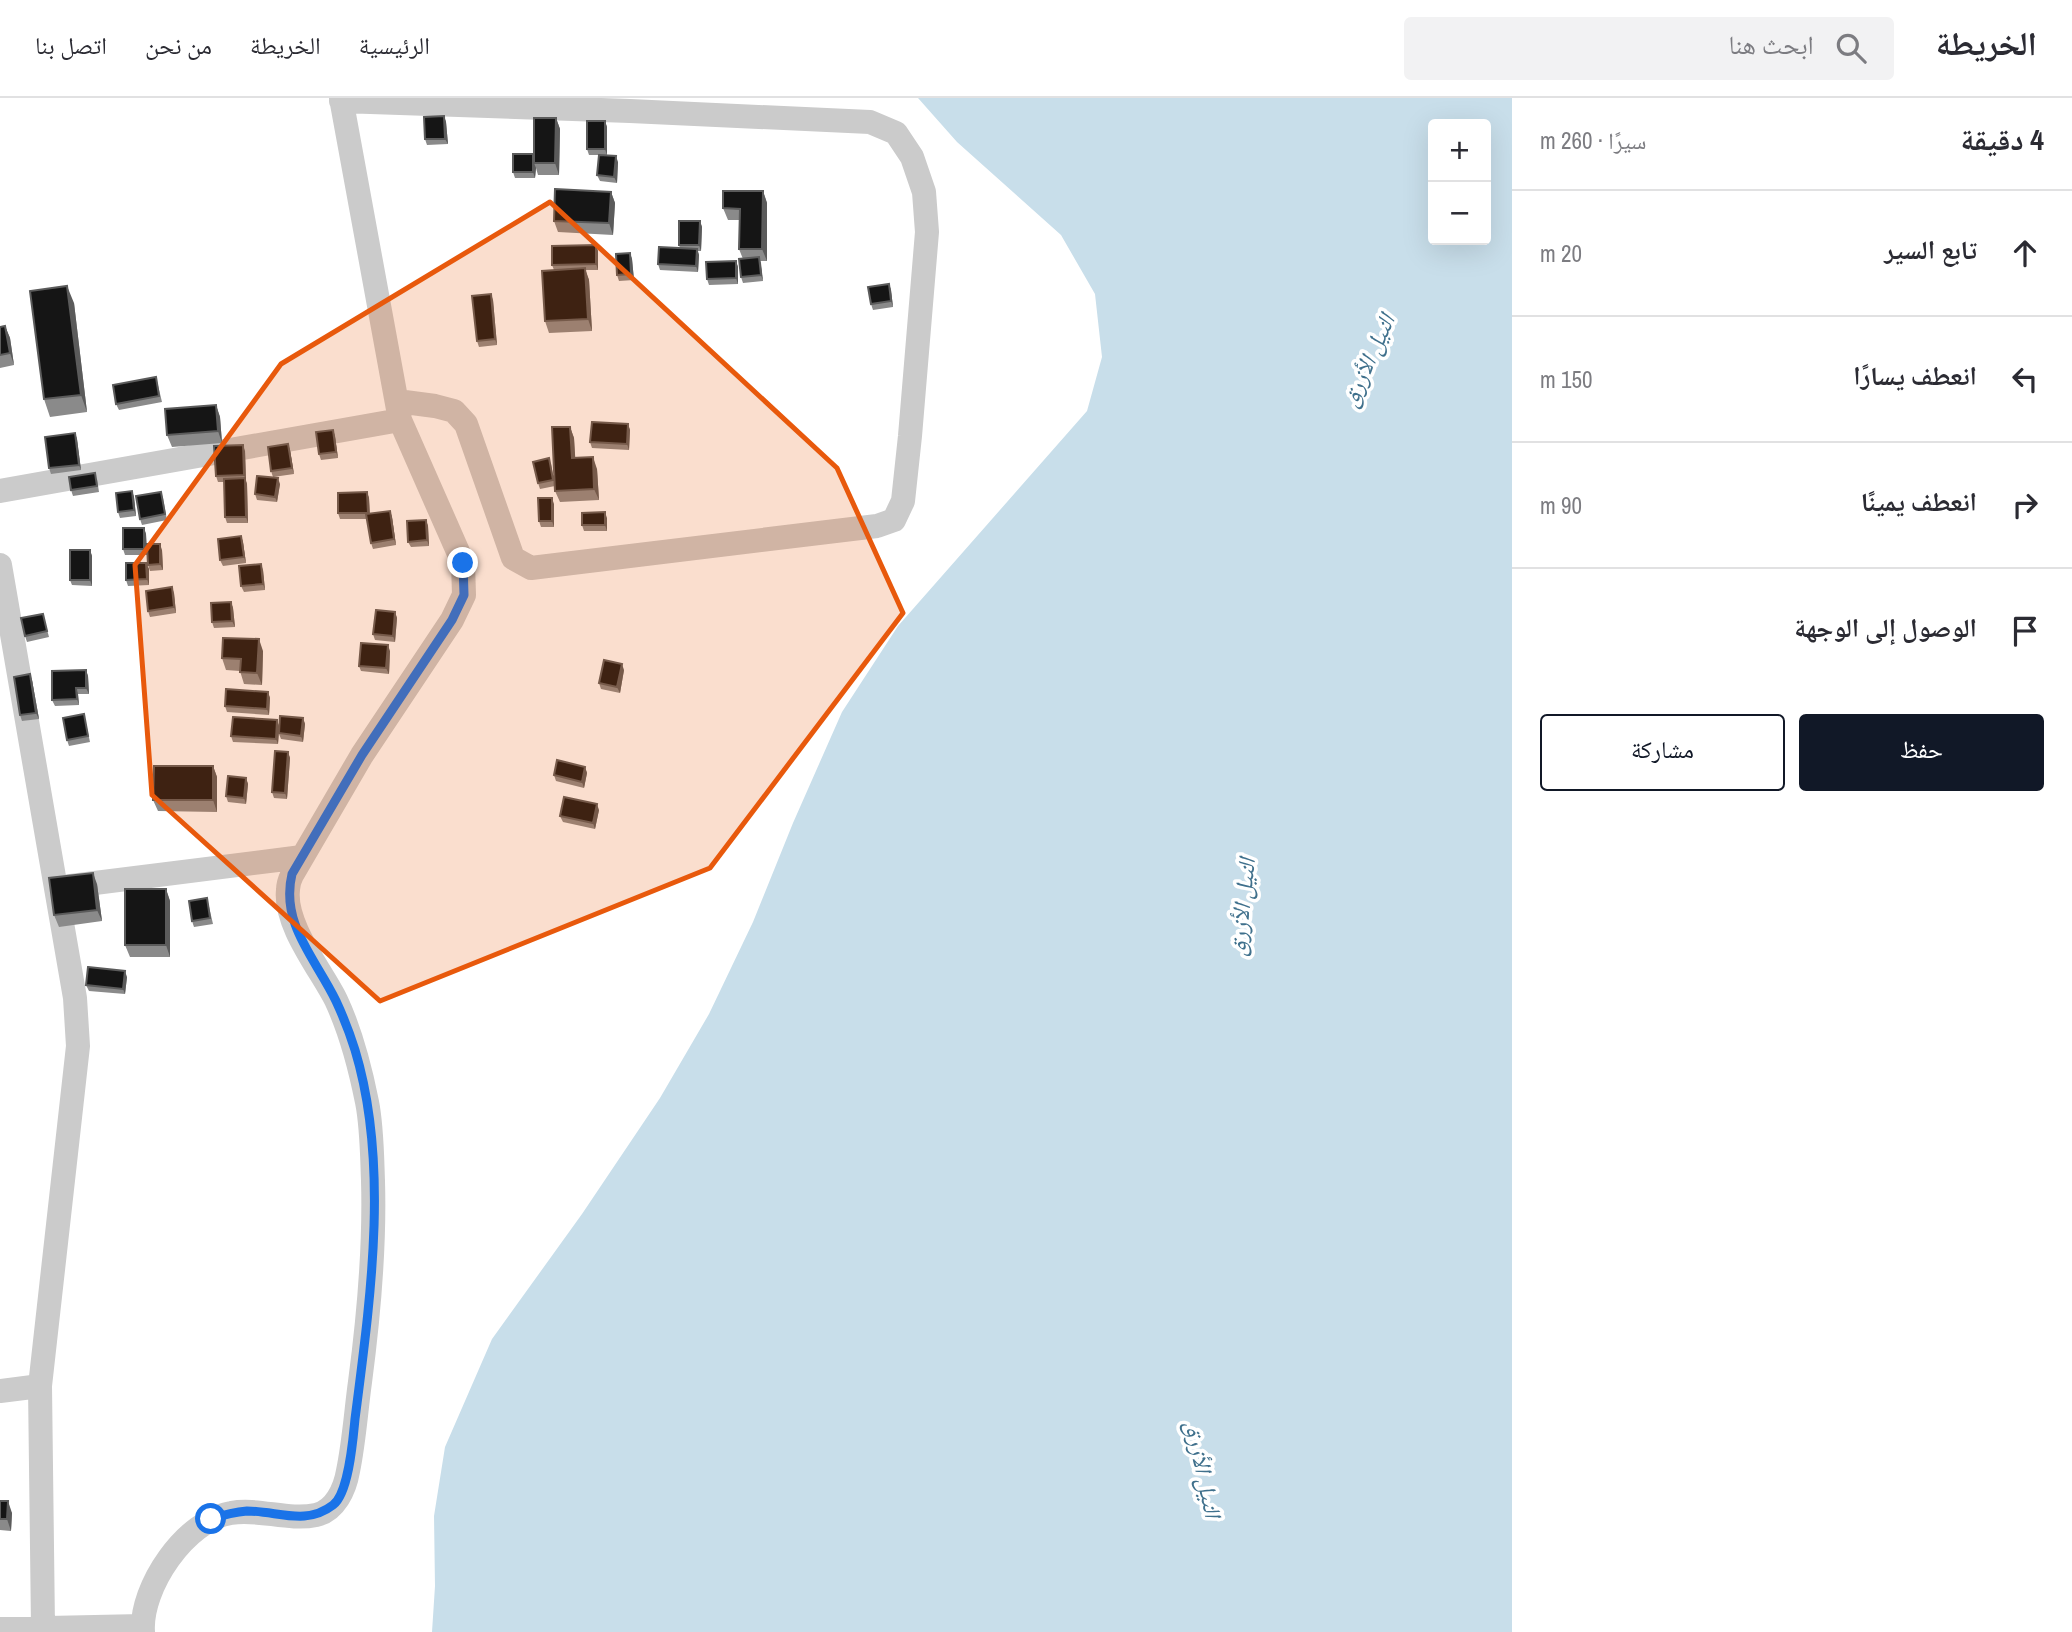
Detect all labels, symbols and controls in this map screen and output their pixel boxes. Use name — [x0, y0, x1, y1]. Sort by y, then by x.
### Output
search box — [1404, 17, 1894, 80]
text: الخريطة — [1936, 21, 2037, 65]
text: ابحث هنا — [1729, 27, 1814, 62]
text: اتصل بنا — [35, 29, 107, 61]
text: من نحن — [145, 29, 212, 61]
text: الخريطة — [250, 29, 321, 61]
text: الرئيسية — [359, 29, 430, 61]
icon: search — [1832, 29, 1870, 67]
map controls — [1428, 119, 1491, 245]
button: + — [1428, 119, 1491, 182]
text: 4 دقيقة — [1960, 119, 2044, 159]
text: سيرًا · 260 m — [1540, 125, 1646, 156]
button: − — [1428, 182, 1491, 245]
text: تابع السير — [1884, 232, 1977, 267]
icon: ahead — [2006, 234, 2044, 272]
text: 20 m — [1540, 238, 1582, 269]
water label: النيل الأزرق — [1332, 307, 1403, 411]
text: انعطف يسارًا — [1853, 358, 1977, 393]
icon: left — [2006, 360, 2044, 398]
text: 150 m — [1540, 364, 1592, 395]
text: انعطف يمينًا — [1861, 484, 1977, 519]
icon: right — [2006, 486, 2044, 524]
text: 90 m — [1540, 490, 1582, 521]
route end — [447, 547, 478, 578]
text: الوصول إلى الوجهة — [1794, 610, 1977, 645]
icon: arrive — [2006, 612, 2044, 650]
button: مشاركة — [1540, 714, 1785, 791]
button: حفظ — [1799, 714, 2044, 791]
water label: النيل الأزرق — [1220, 854, 1262, 958]
water label: النيل الأزرق — [1178, 1418, 1230, 1523]
route start — [195, 1503, 226, 1534]

